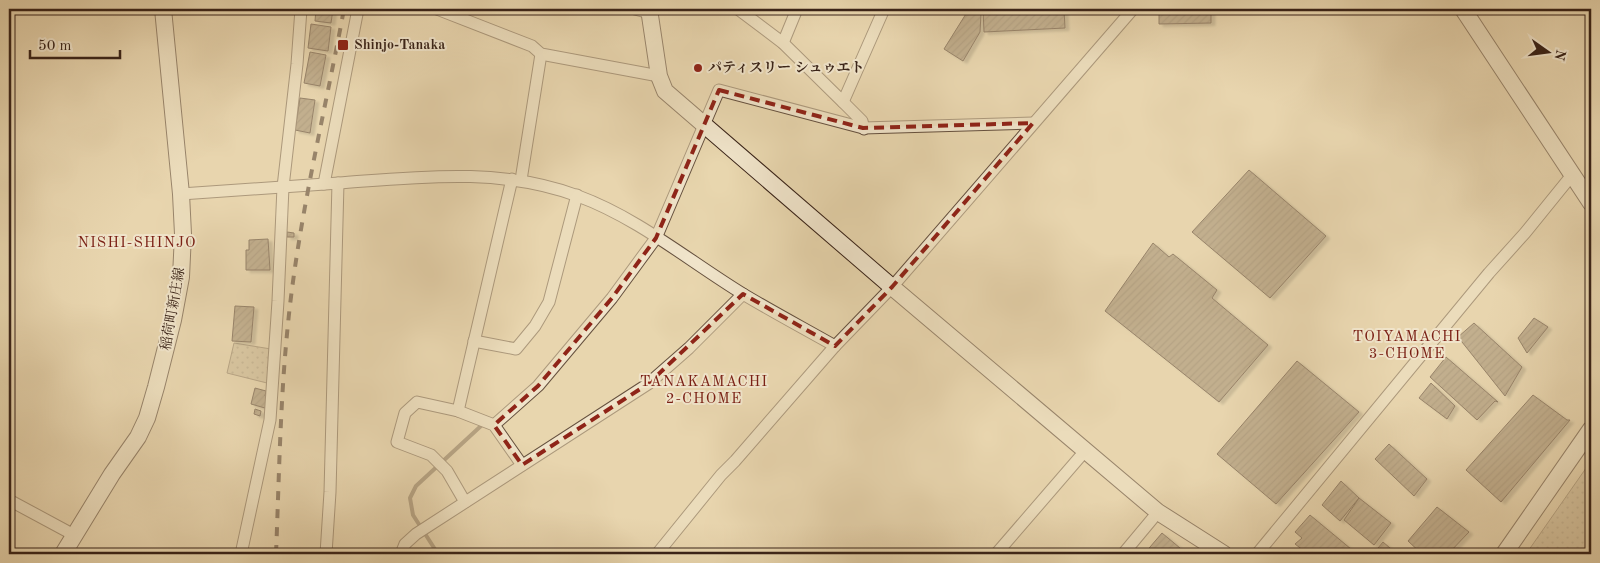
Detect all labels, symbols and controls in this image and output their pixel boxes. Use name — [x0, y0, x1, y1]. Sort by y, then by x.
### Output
scale bar — [30, 28, 120, 60]
north arrow — [1522, 28, 1572, 78]
marker: Shinjo-Tanaka — [336, 38, 350, 52]
place label: Shinjo-Tanaka — [354, 38, 445, 52]
text: 50 m — [38, 39, 72, 54]
text: N — [1551, 48, 1568, 62]
place label: パティスリー シュゥエト — [708, 60, 865, 75]
marker: パティスリー シュゥエト — [692, 62, 704, 74]
district label: NISHI-SHINJO — [77, 236, 197, 251]
street label: 稲荷町新庄線 — [158, 266, 187, 352]
district label: TOIYAMACHI 3-CHOME — [1353, 330, 1461, 362]
district label: TANAKAMACHI 2-CHOME — [640, 375, 768, 407]

